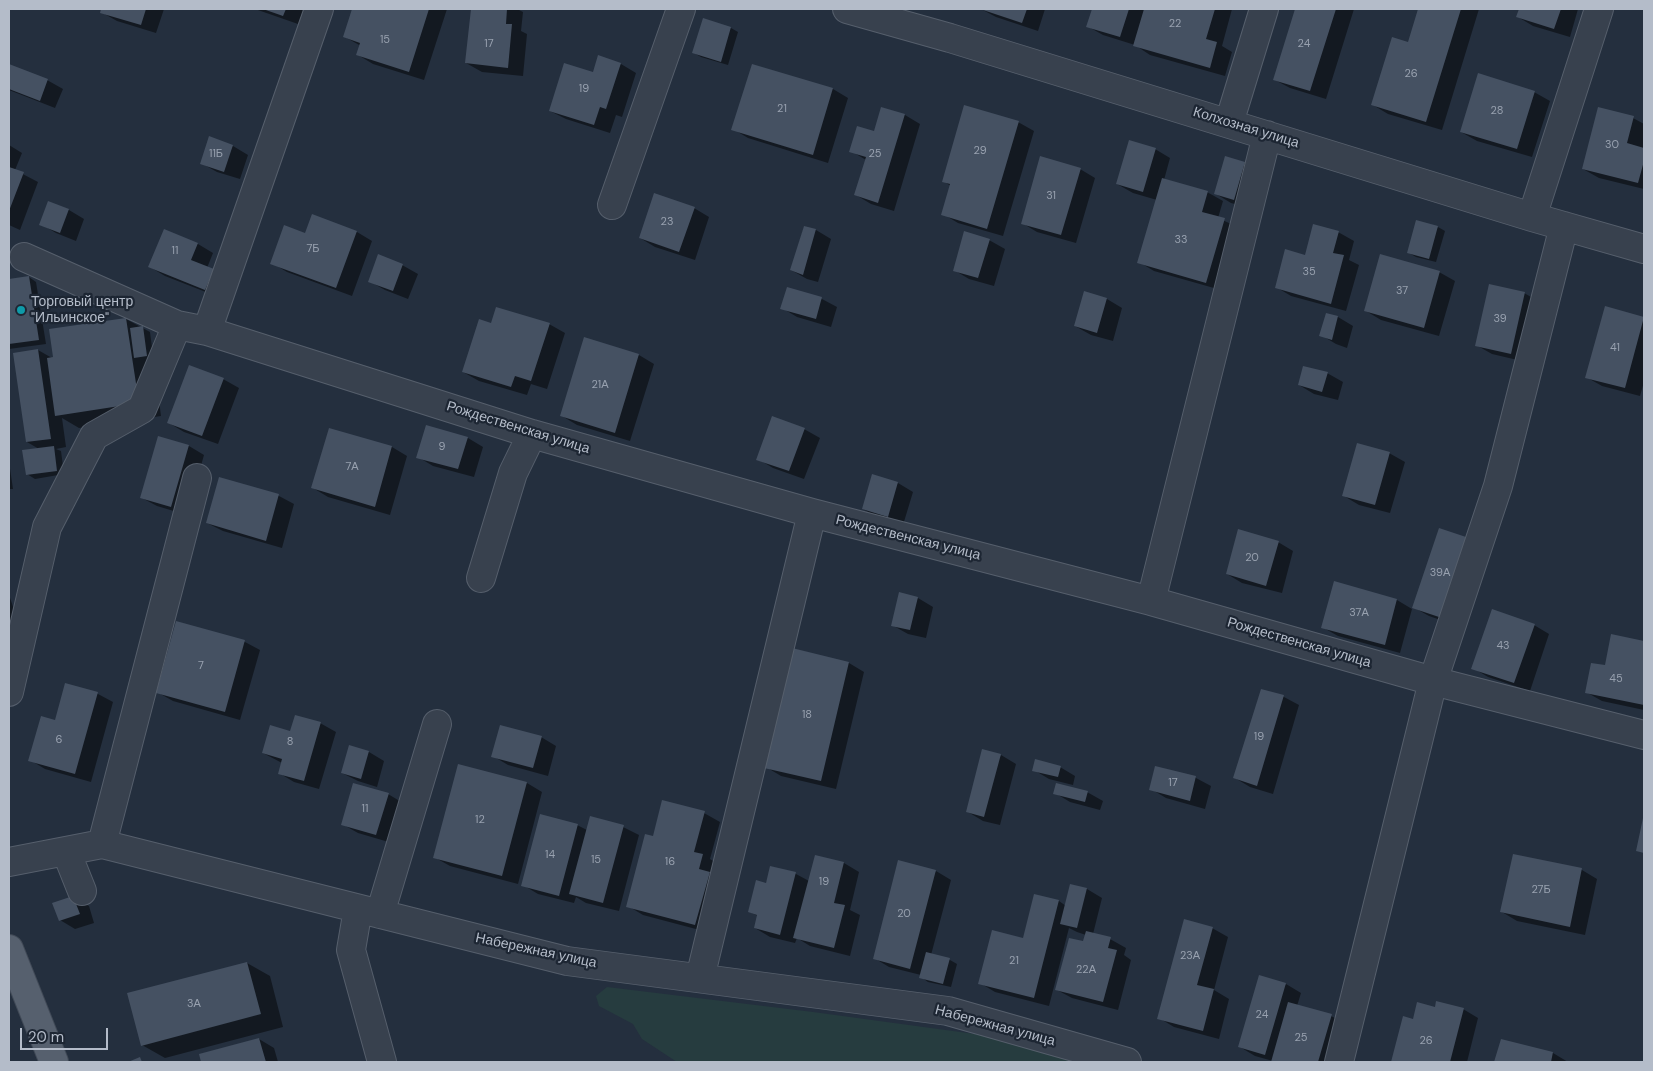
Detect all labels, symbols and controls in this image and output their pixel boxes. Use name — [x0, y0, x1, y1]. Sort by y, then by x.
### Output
house number: 22 — [1169, 17, 1181, 31]
house number: 15 — [380, 33, 390, 47]
house number: 17 — [484, 37, 494, 51]
house number: 24 — [1298, 37, 1310, 51]
house number: 26 — [1404, 67, 1418, 81]
house number: 19 — [579, 82, 589, 96]
house number: 21 — [777, 102, 787, 116]
street label: Колхозная улица — [1191, 104, 1301, 152]
house number: 28 — [1491, 104, 1503, 118]
house number: 30 — [1605, 138, 1619, 152]
house number: 29 — [973, 144, 987, 158]
house number: 11Б — [209, 147, 223, 161]
house number: 25 — [868, 147, 882, 161]
house number: 31 — [1046, 189, 1056, 203]
house number: 23 — [661, 215, 673, 229]
house number: 33 — [1174, 233, 1188, 247]
house number: 7Б — [306, 242, 320, 256]
house number: 11 — [172, 244, 178, 258]
house number: 35 — [1302, 265, 1316, 279]
house number: 37 — [1396, 284, 1408, 298]
place label: Торговый центр "Ильинское" — [31, 294, 133, 326]
marker: Торговый центр "Ильинское" — [15, 304, 27, 316]
house number: 39 — [1493, 312, 1507, 326]
house number: 41 — [1610, 341, 1620, 355]
house number: 21А — [591, 378, 609, 392]
street label: Рождественская улица — [444, 398, 592, 458]
house number: 9 — [439, 440, 445, 454]
house number: 7А — [345, 460, 359, 474]
street label: Рождественская улица — [834, 512, 982, 564]
house number: 20 — [1245, 551, 1259, 565]
house number: 39А — [1430, 566, 1450, 580]
house number: 37А — [1349, 606, 1369, 620]
street label: Рождественская улица — [1225, 614, 1373, 672]
house number: 43 — [1496, 639, 1510, 653]
house number: 7 — [198, 659, 204, 673]
house number: 45 — [1609, 672, 1623, 686]
house number: 18 — [802, 708, 812, 722]
house number: 19 — [1254, 730, 1264, 744]
house number: 6 — [56, 733, 62, 747]
house number: 8 — [287, 735, 293, 749]
house number: 17 — [1168, 776, 1178, 790]
house number: 11 — [362, 802, 368, 816]
house number: 12 — [475, 813, 485, 827]
house number: 14 — [545, 848, 555, 862]
house number: 15 — [591, 853, 601, 867]
house number: 16 — [665, 855, 675, 869]
house number: 19 — [819, 875, 829, 889]
house number: 27Б — [1531, 883, 1551, 897]
house number: 20 — [897, 907, 911, 921]
street label: Набережная улица — [474, 930, 598, 972]
house number: 23А — [1180, 949, 1200, 963]
house number: 21 — [1009, 954, 1019, 968]
house number: 22А — [1076, 963, 1096, 977]
house number: 3А — [187, 997, 201, 1011]
street label: Набережная улица — [933, 1002, 1057, 1050]
house number: 24 — [1256, 1008, 1268, 1022]
scale bar — [22, 1018, 110, 1050]
text: 20 m — [28, 1027, 64, 1047]
house number: 25 — [1294, 1031, 1308, 1045]
house number: 26 — [1419, 1034, 1433, 1048]

